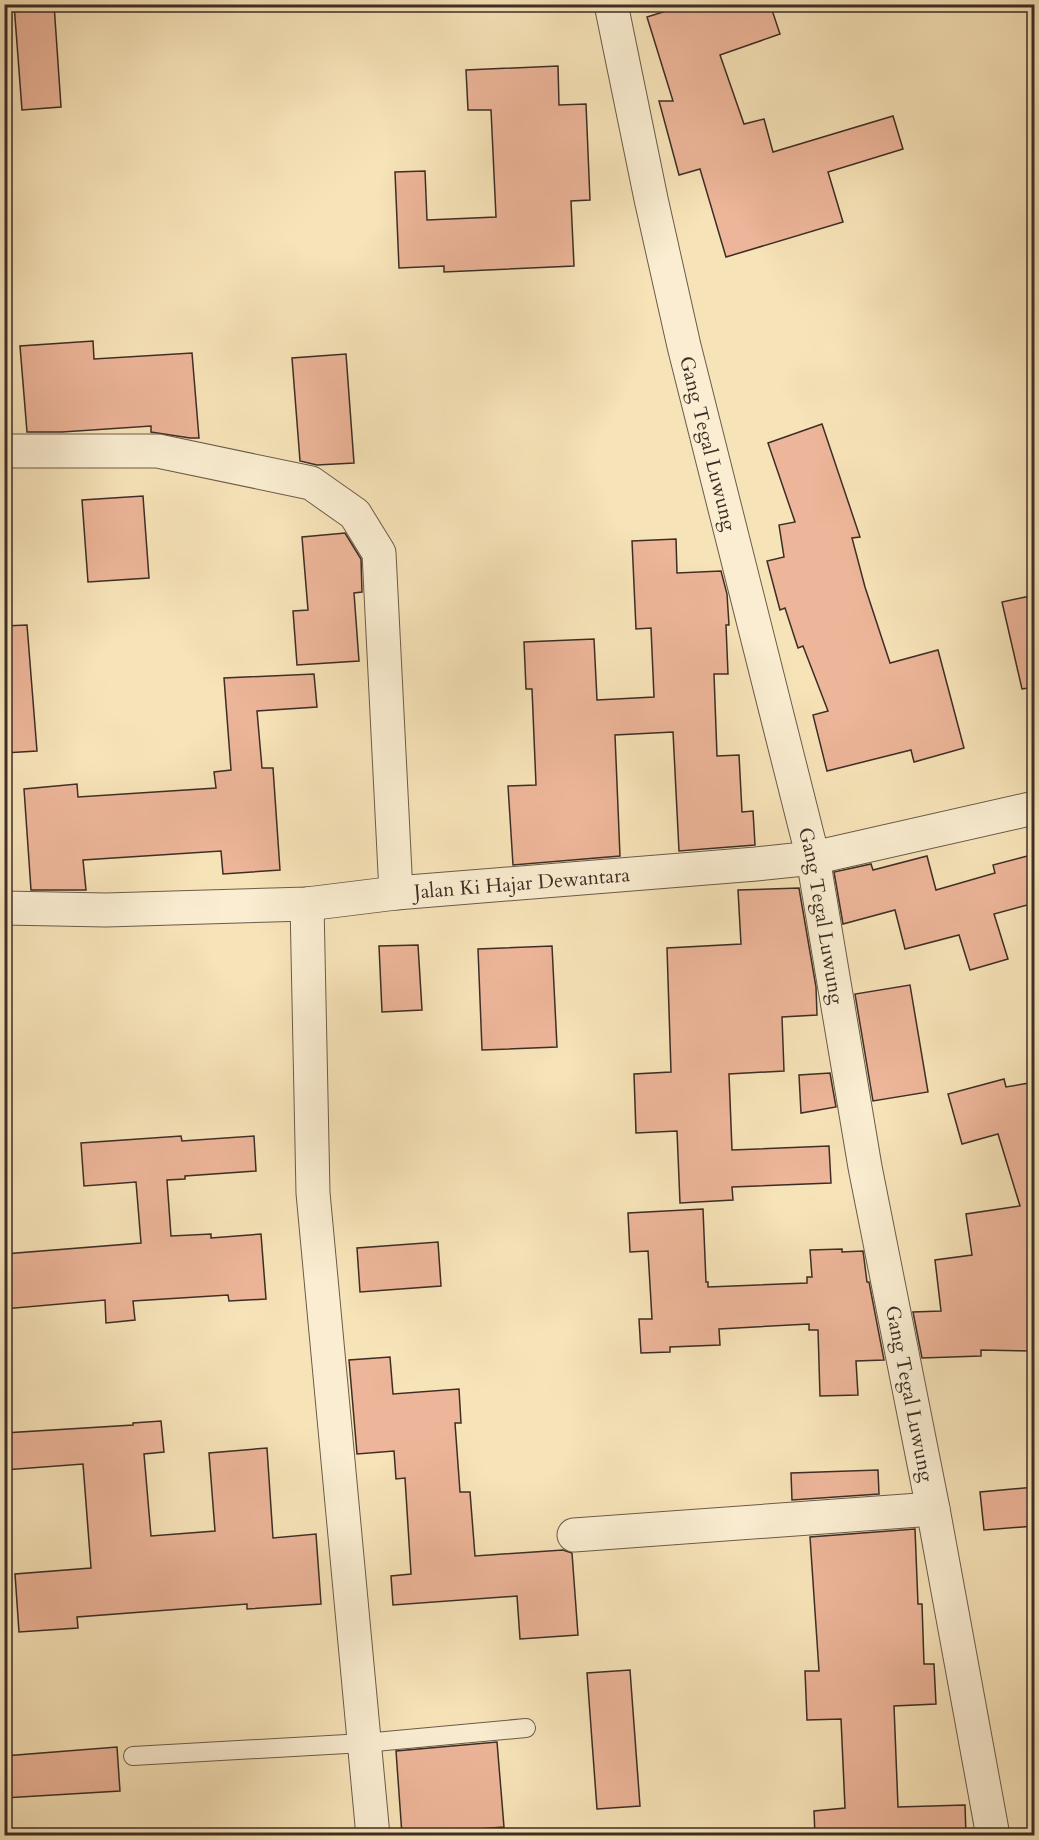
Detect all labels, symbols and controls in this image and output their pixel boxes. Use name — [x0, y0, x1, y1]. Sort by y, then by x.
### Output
street label: Gang Tegal Luwung — [674, 353, 744, 534]
street label: Gang Tegal Luwung — [792, 824, 851, 1007]
street label: Jalan Ki Hajar Dewantara — [410, 861, 631, 905]
street label: Gang Tegal Luwung — [879, 1303, 941, 1485]

